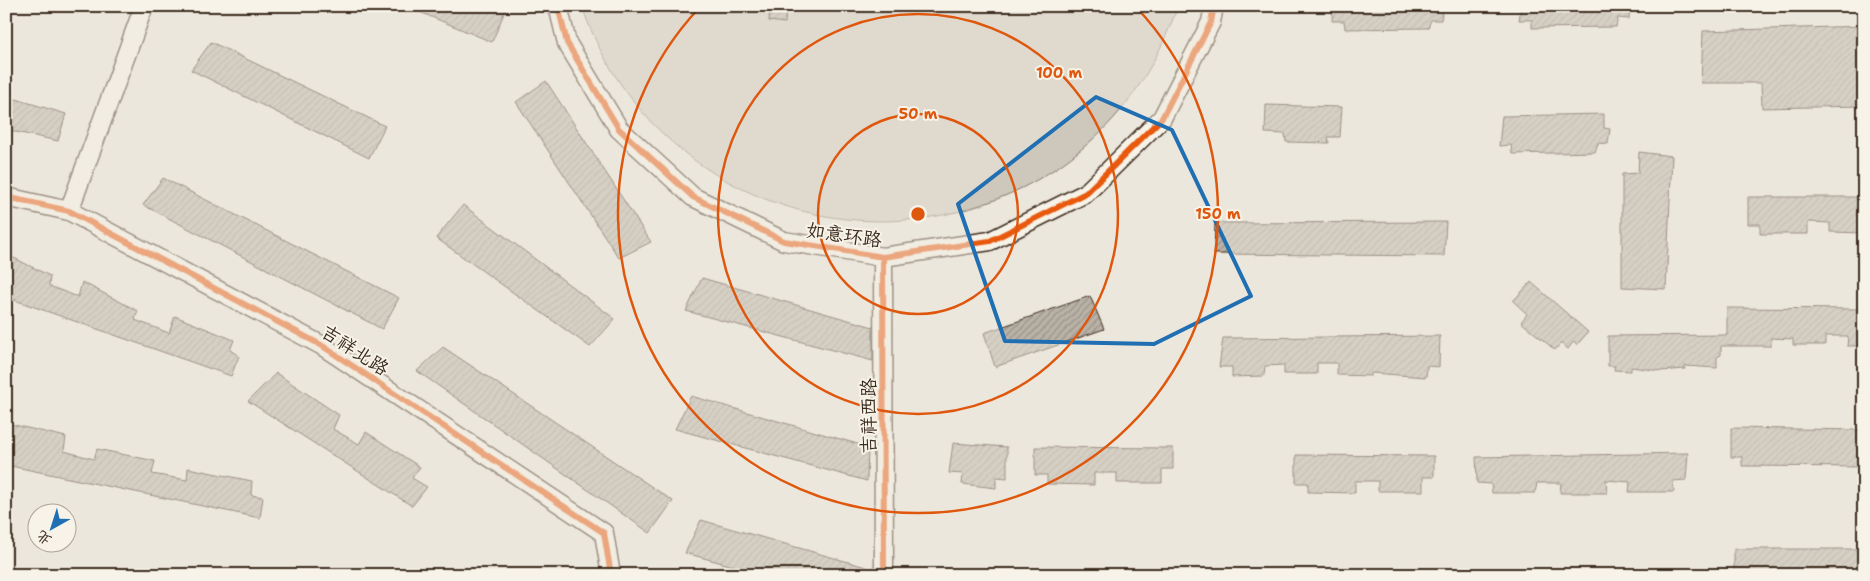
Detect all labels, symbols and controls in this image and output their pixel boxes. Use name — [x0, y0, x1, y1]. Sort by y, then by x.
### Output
text: 100 m — [1036, 63, 1082, 83]
text: 50 m — [899, 104, 938, 124]
text: 150 m — [1195, 204, 1241, 224]
centre of rings — [909, 205, 927, 223]
street label: 如意环路 — [805, 217, 883, 253]
street label: 吉祥北路 — [316, 319, 394, 381]
street label: 吉祥西路 — [856, 378, 881, 454]
north arrow — [28, 504, 78, 554]
text: 北 — [33, 527, 55, 550]

